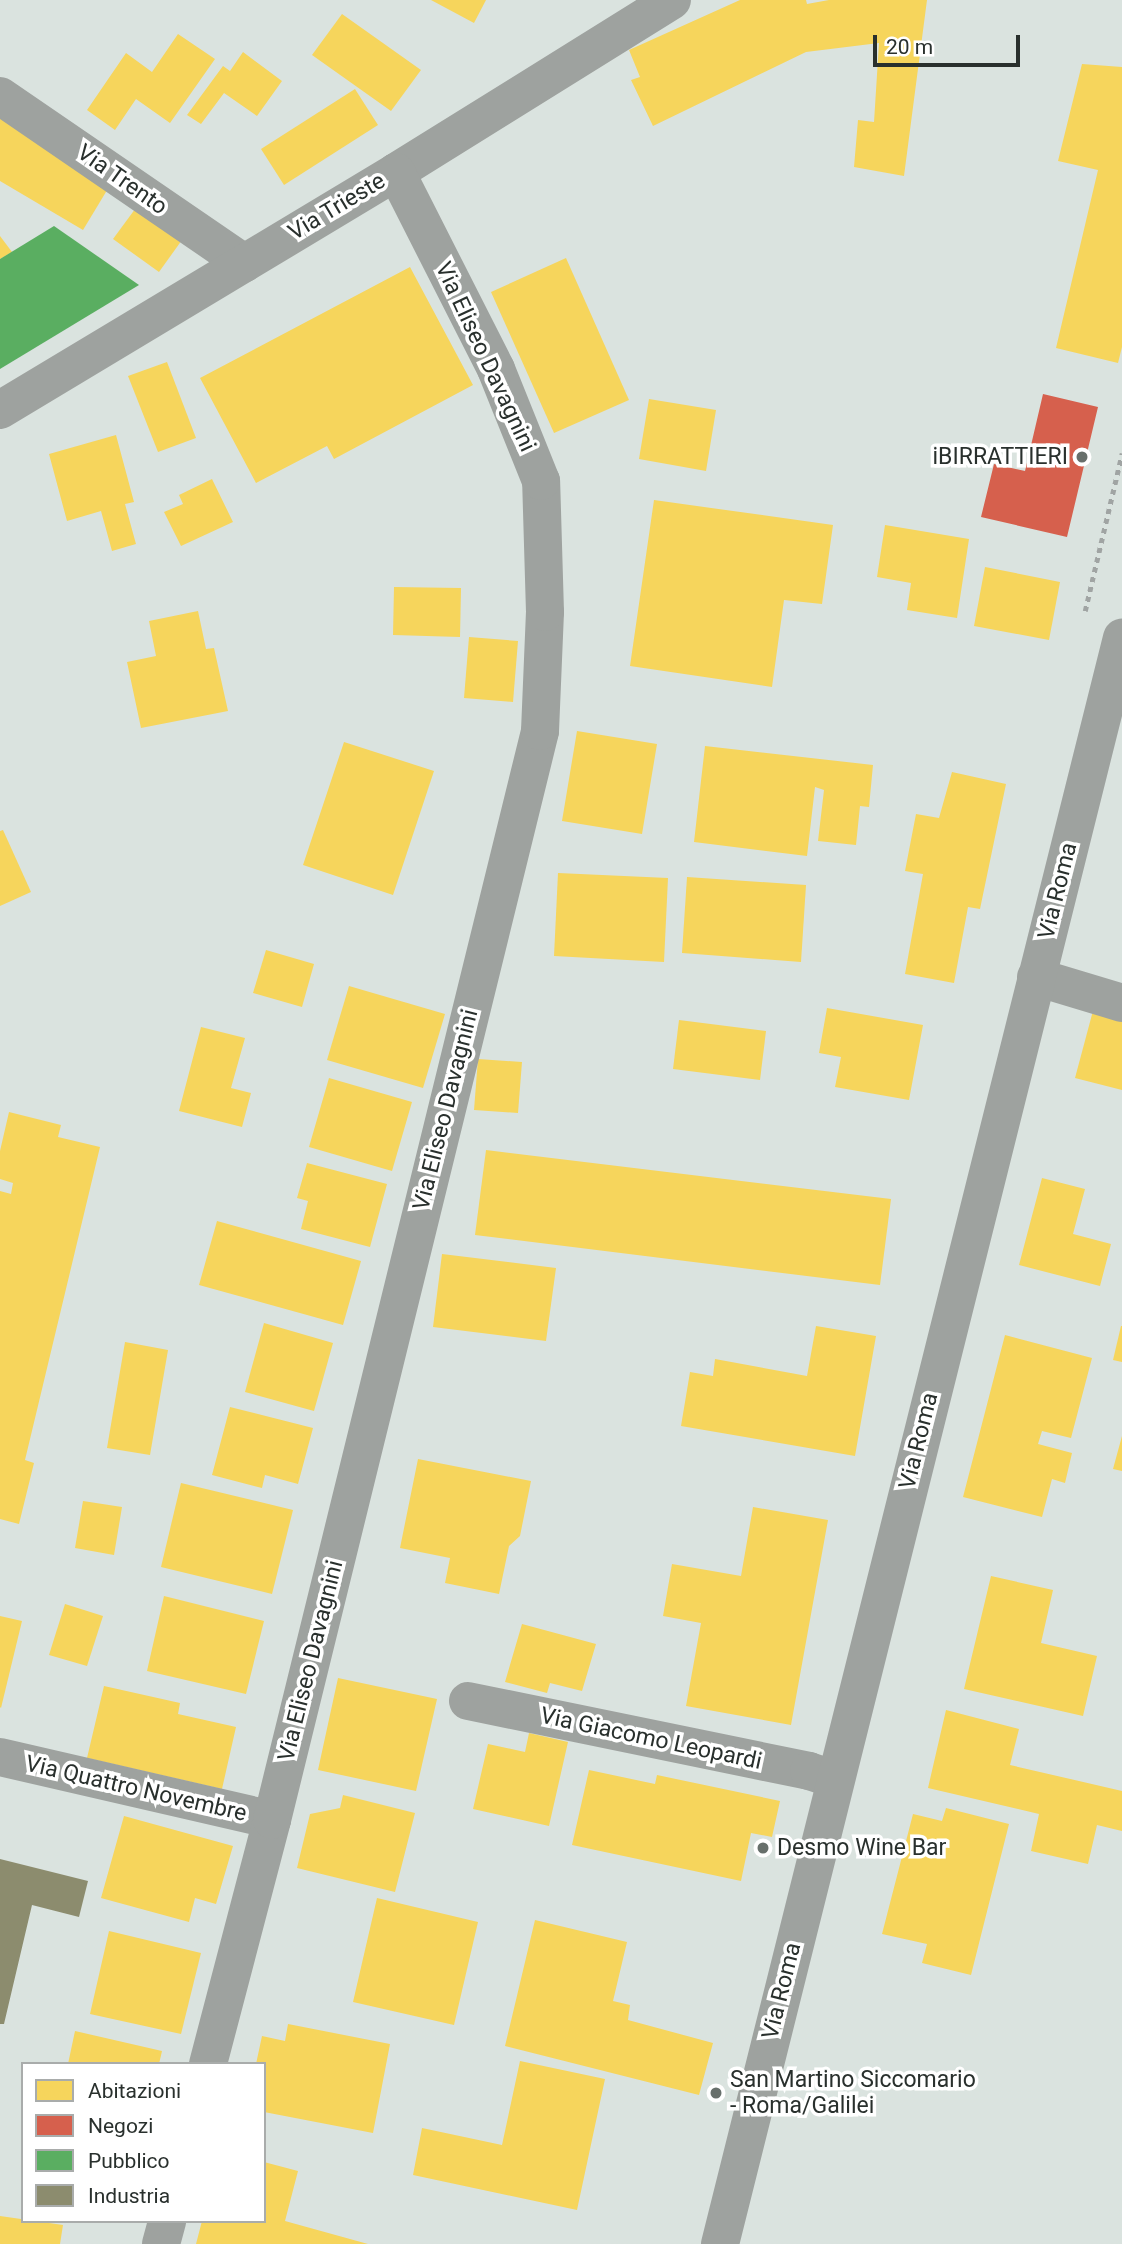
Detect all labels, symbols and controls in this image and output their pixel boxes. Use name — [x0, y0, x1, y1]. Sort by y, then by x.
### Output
scale bar — [877, 21, 1024, 65]
text: 20 m — [886, 35, 933, 59]
street label: Via Trento — [71, 139, 173, 221]
street label: Via Trieste — [283, 167, 391, 247]
street label: Via Eliseo Davagnini — [429, 258, 541, 456]
place label: iBIRRATTIERI — [933, 443, 1068, 471]
marker: iBIRRATTIERI — [1074, 449, 1090, 465]
street label: Via Roma — [1033, 840, 1083, 942]
street label: Via Eliseo Davagnini — [408, 1007, 484, 1213]
street label: Via Roma — [894, 1390, 944, 1492]
street label: Via Eliseo Davagnini — [273, 1558, 349, 1764]
street label: Via Giacomo Leopardi — [538, 1702, 764, 1776]
street label: Via Quattro Novembre — [23, 1750, 249, 1828]
place label: Desmo Wine Bar — [777, 1834, 946, 1862]
marker: Desmo Wine Bar — [755, 1840, 771, 1856]
street label: Via Roma — [757, 1940, 807, 2042]
legend — [21, 2062, 266, 2223]
place label: San Martino Siccomario - Roma/Galilei — [730, 2066, 976, 2120]
text: Abitazioni — [88, 2079, 181, 2103]
marker: San Martino Siccomario - Roma/Galilei — [708, 2085, 724, 2101]
text: Negozi — [88, 2114, 153, 2138]
text: Pubblico — [88, 2149, 170, 2173]
text: Industria — [88, 2184, 170, 2208]

